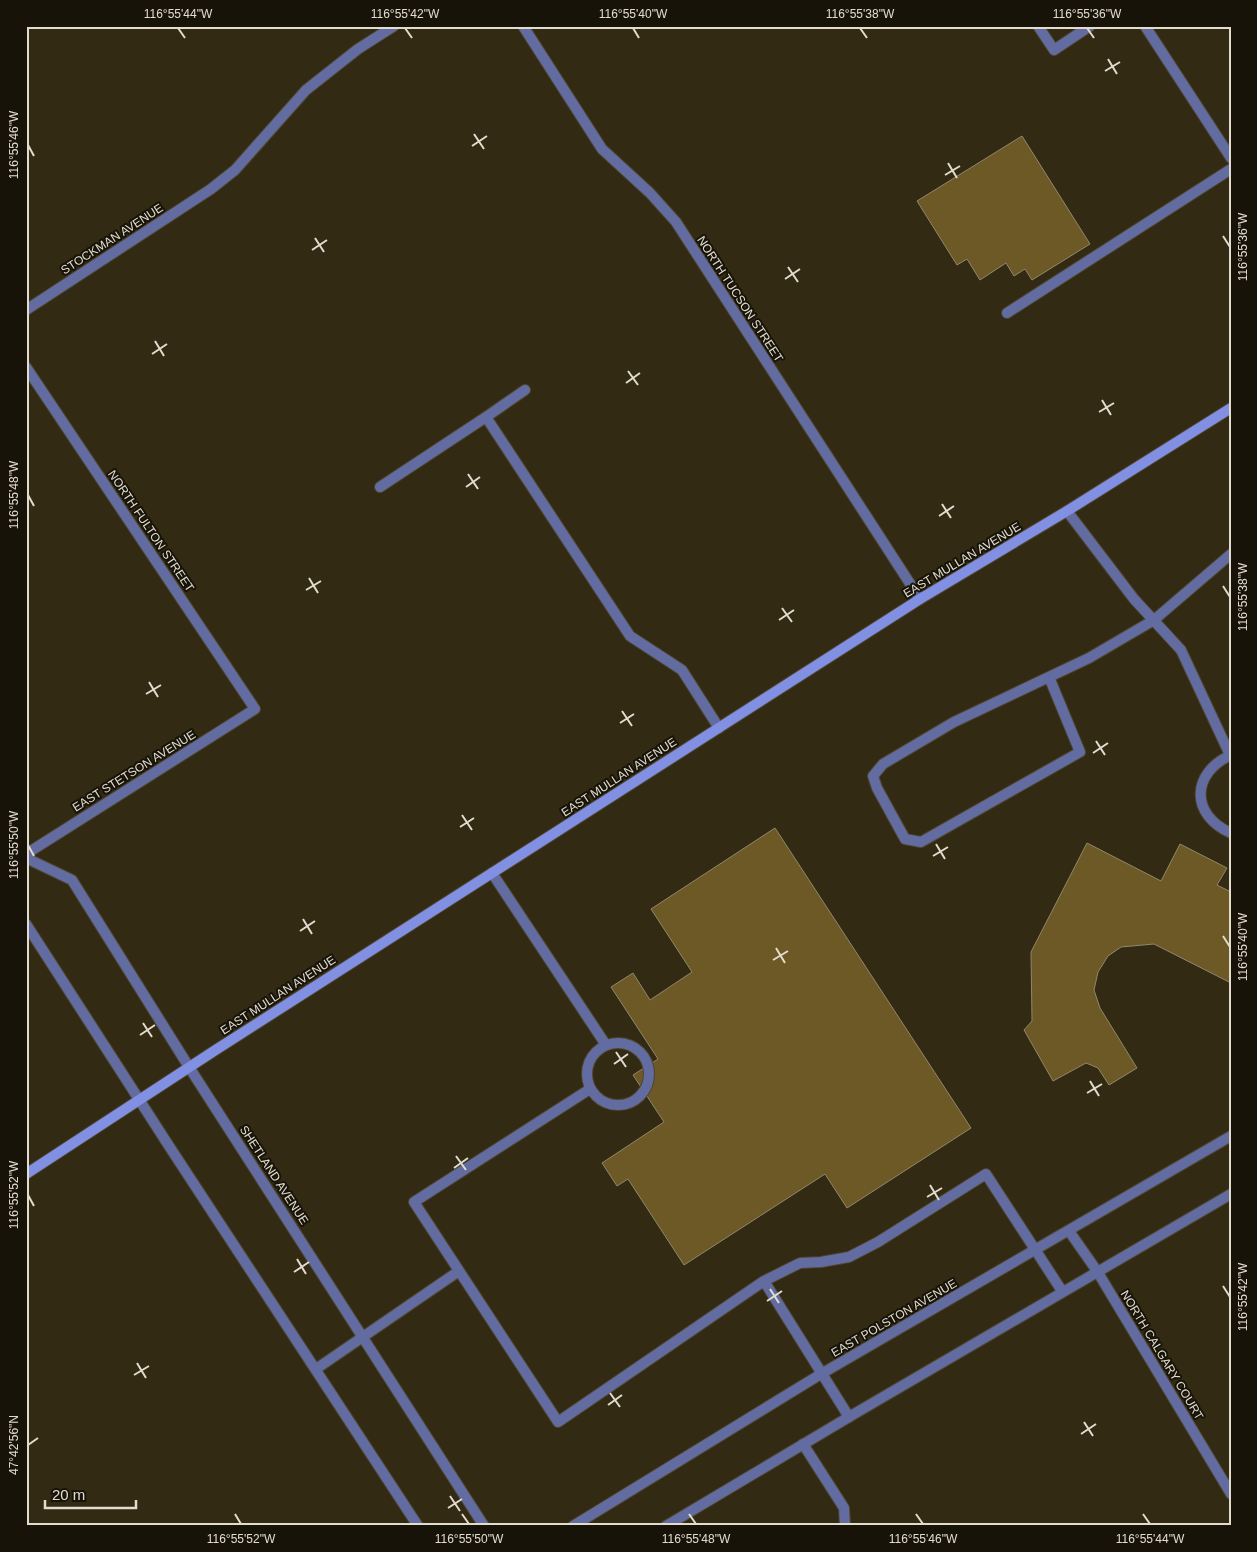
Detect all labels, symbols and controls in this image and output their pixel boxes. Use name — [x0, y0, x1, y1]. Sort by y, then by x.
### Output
text: 116°55'44"W — [144, 7, 213, 21]
text: 116°55'42"W — [371, 7, 440, 21]
text: 116°55'40"W — [599, 7, 668, 21]
text: 116°55'38"W — [826, 7, 895, 21]
text: 116°55'36"W — [1053, 7, 1122, 21]
text: 116°55'46"W — [7, 110, 21, 179]
street label: STOCKMAN AVENUE — [58, 201, 166, 277]
text: 116°55'36"W — [1236, 212, 1250, 281]
street label: NORTH TUCSON STREET — [694, 234, 786, 365]
text: 116°55'48"W — [7, 460, 21, 529]
street label: NORTH FULTON STREET — [105, 468, 197, 595]
street label: EAST MULLAN AVENUE — [901, 519, 1023, 601]
text: 116°55'38"W — [1236, 562, 1250, 631]
street label: EAST STETSON AVENUE — [70, 727, 198, 815]
street label: EAST MULLAN AVENUE — [559, 735, 679, 819]
text: 116°55'50"W — [7, 810, 21, 879]
text: 116°55'40"W — [1236, 912, 1250, 981]
street label: EAST MULLAN AVENUE — [218, 953, 338, 1037]
street label: SHETLAND AVENUE — [237, 1123, 311, 1227]
text: 116°55'52"W — [7, 1160, 21, 1229]
text: 116°55'42"W — [1236, 1262, 1250, 1331]
street label: EAST POLSTON AVENUE — [829, 1276, 959, 1360]
street label: NORTH CALGARY COURT — [1118, 1288, 1207, 1423]
text: 47°42'56"N — [7, 1415, 21, 1475]
scale bar — [45, 1477, 136, 1509]
text: 20 m — [52, 1486, 85, 1503]
text: 116°55'52"W — [207, 1532, 276, 1546]
text: 116°55'50"W — [435, 1532, 504, 1546]
text: 116°55'48"W — [662, 1532, 731, 1546]
text: 116°55'46"W — [889, 1532, 958, 1546]
text: 116°55'44"W — [1116, 1532, 1185, 1546]

